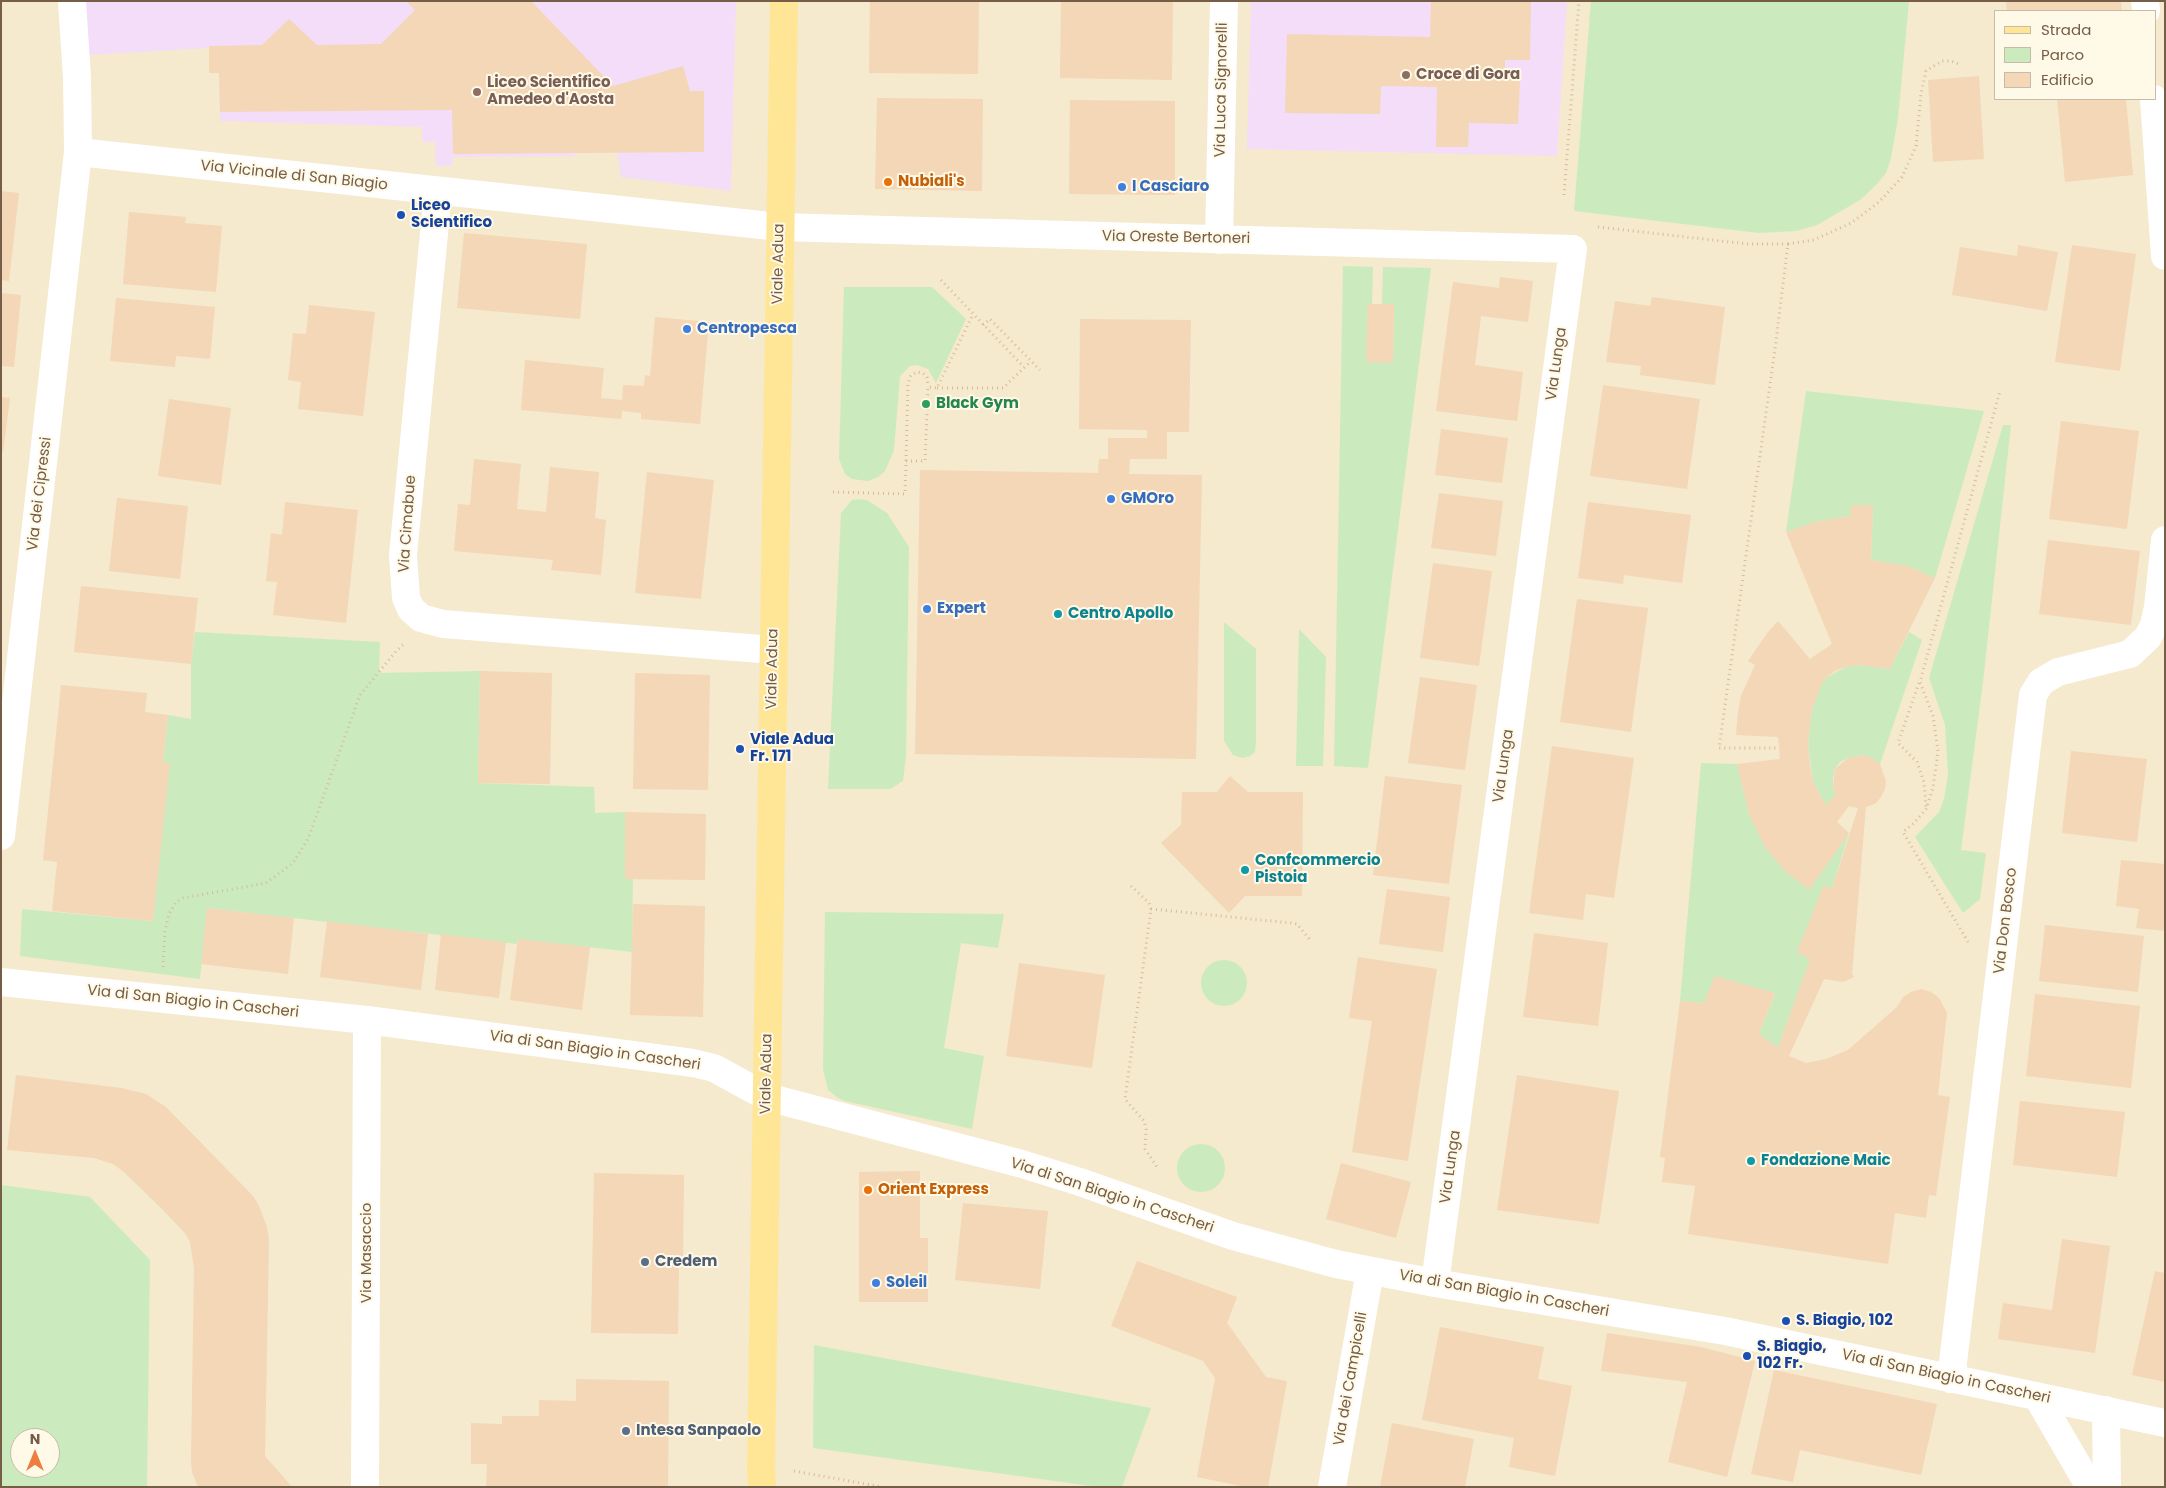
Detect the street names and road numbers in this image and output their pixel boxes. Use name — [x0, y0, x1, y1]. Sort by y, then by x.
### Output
street label: Via Luca Signorelli — [1212, 22, 1232, 158]
street label: Via Vicinale di San Biagio — [199, 157, 389, 195]
street label: Viale Adua — [769, 223, 789, 305]
street label: Via Oreste Bertoneri — [1102, 228, 1250, 248]
street label: Via Lunga — [1543, 326, 1571, 402]
street label: Via dei Cipressi — [24, 436, 56, 552]
street label: Via Cimabue — [396, 475, 420, 573]
street label: Viale Adua — [763, 628, 783, 710]
street label: Via Lunga — [1490, 728, 1518, 804]
street label: Via Don Bosco — [1991, 867, 2021, 975]
street label: Via di San Biagio in Cascheri — [86, 982, 300, 1022]
street label: Via di San Biagio in Cascheri — [488, 1027, 702, 1075]
street label: Viale Adua — [757, 1033, 777, 1115]
street label: Via Lunga — [1437, 1129, 1465, 1205]
street label: Via di San Biagio in Cascheri — [1008, 1155, 1216, 1237]
street label: Via Masaccio — [358, 1203, 376, 1303]
street label: Via di San Biagio in Cascheri — [1398, 1267, 1610, 1321]
street label: Via dei Campicelli — [1330, 1311, 1372, 1447]
street label: Via di San Biagio in Cascheri — [1840, 1346, 2052, 1408]

